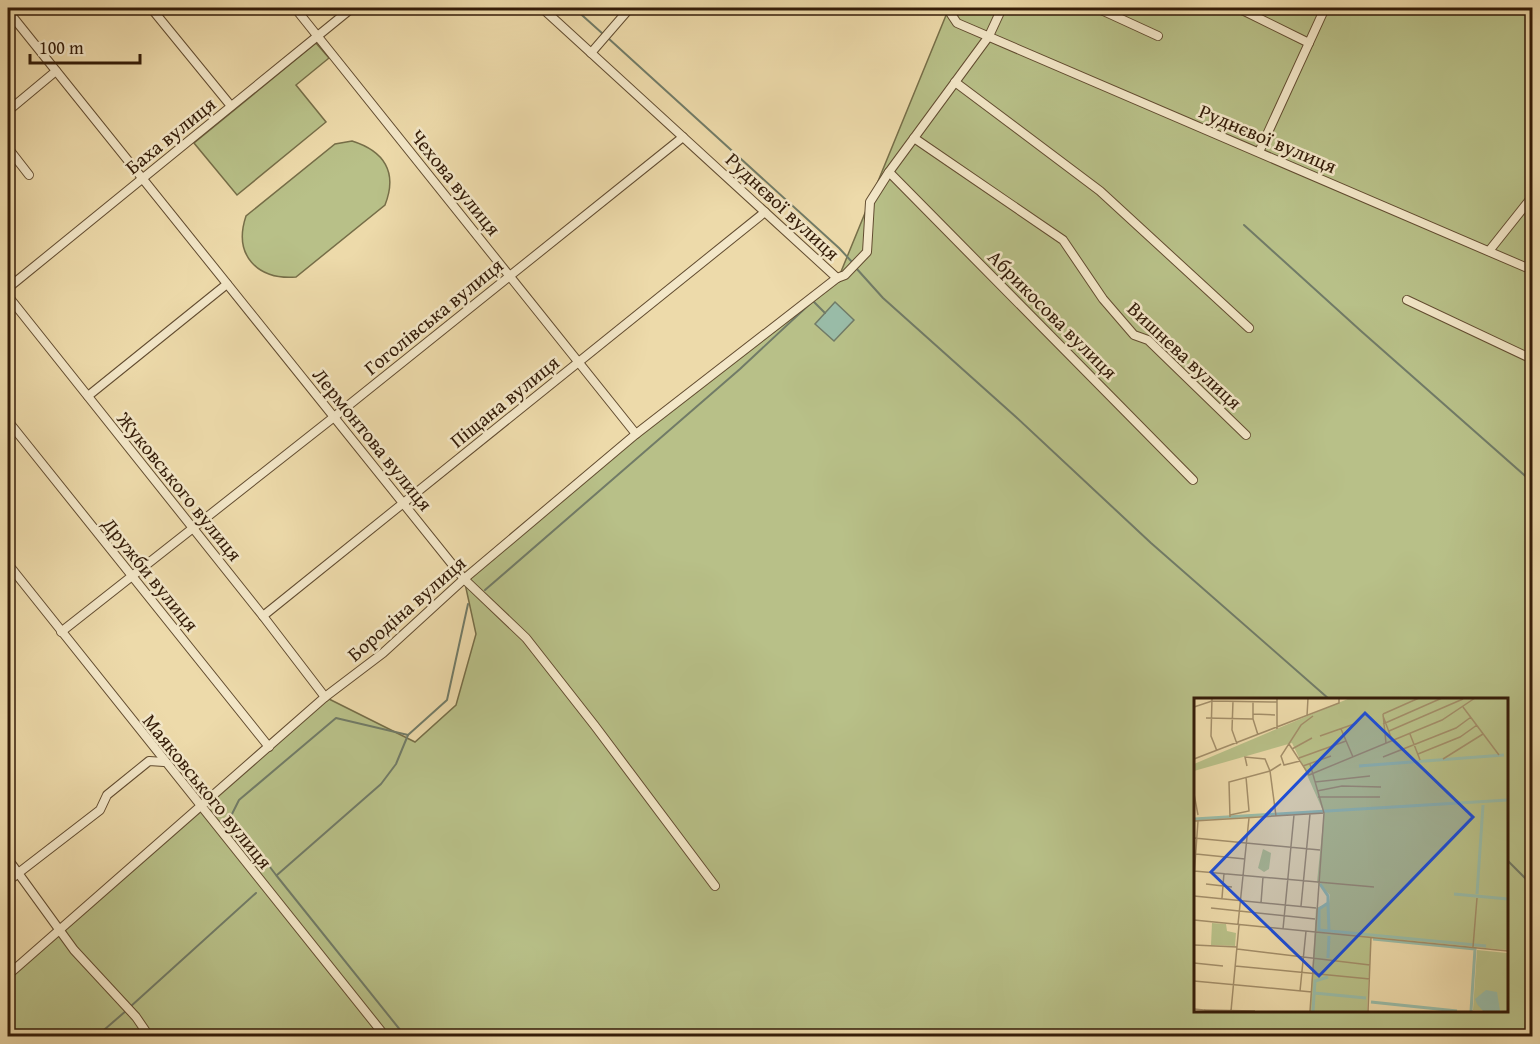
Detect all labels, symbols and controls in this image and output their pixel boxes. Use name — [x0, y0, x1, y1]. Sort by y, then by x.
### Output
scale bar — [30, 27, 140, 65]
text: 100 m — [39, 34, 84, 61]
street label: Баха вулиця — [118, 89, 222, 181]
street label: Руднєвої вулиця — [1195, 96, 1341, 180]
street label: Чехова вулиця — [404, 122, 508, 242]
street label: Руднєвої вулиця — [719, 145, 847, 267]
street label: Абрикосова вулиця — [982, 243, 1124, 385]
street label: Гоголівська вулиця — [357, 251, 509, 381]
street label: Вишнева вулиця — [1121, 294, 1249, 416]
street label: Піщана вулиця — [443, 348, 565, 454]
street label: Лермонтова вулиця — [306, 361, 440, 517]
street label: Жуковського вулиця — [110, 404, 249, 567]
street label: Дружби вулиця — [95, 510, 206, 637]
street label: Бородіна вулиця — [340, 548, 472, 668]
inset map — [1194, 698, 1507, 1011]
street label: Маяковського вулиця — [136, 707, 280, 875]

